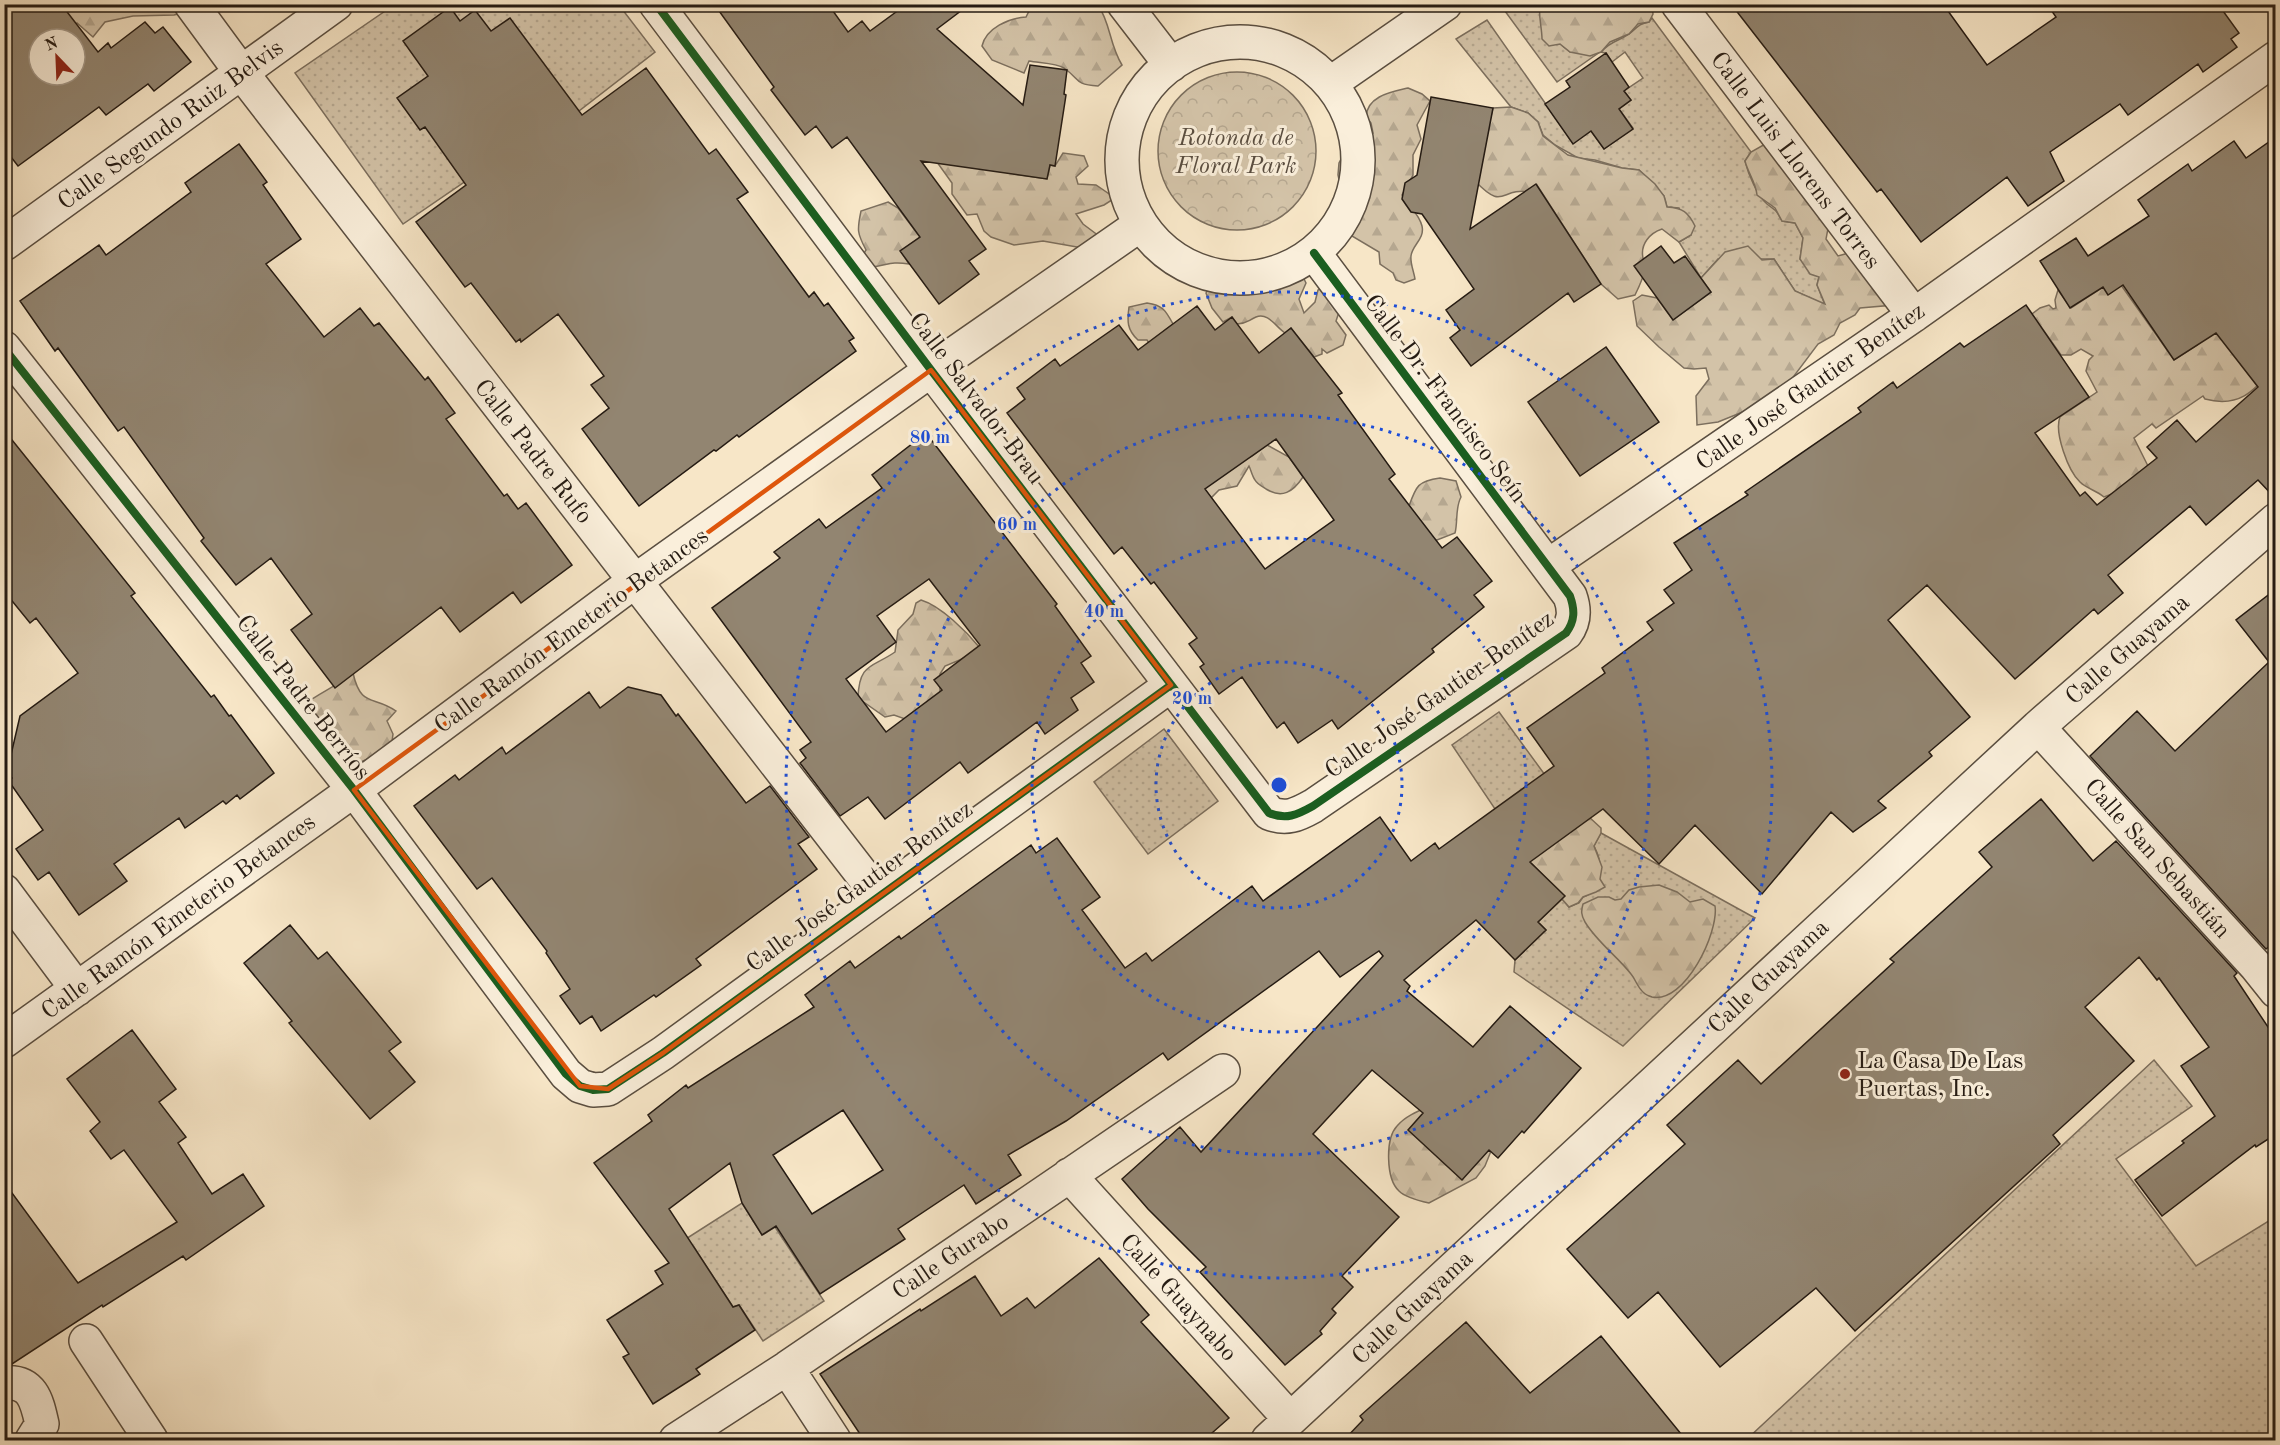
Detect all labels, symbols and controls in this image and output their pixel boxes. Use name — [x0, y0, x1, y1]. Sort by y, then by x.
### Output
north arrow — [27, 27, 87, 87]
text: N — [43, 35, 61, 55]
street label: Calle Segundo Ruiz Belvis — [54, 36, 288, 215]
street label: Calle Luis Llorens Torres — [1705, 48, 1884, 274]
park label: Rotonda de Floral Park — [1175, 127, 1296, 179]
street label: Calle Dr. Francisco Seín — [1359, 291, 1530, 508]
street label: Calle José Gautier Benítez — [1692, 299, 1930, 476]
street label: Calle Salvador Brau — [903, 309, 1048, 490]
street label: Calle Padre Rufo — [469, 376, 596, 529]
text: 80 m — [910, 429, 950, 447]
text: 60 m — [997, 516, 1037, 534]
street label: Calle Ramón Emeterio Betances — [431, 524, 714, 739]
street label: Calle Guayama — [2062, 591, 2195, 710]
text: 40 m — [1084, 603, 1124, 621]
street label: Calle José Gautier Benítez — [1321, 607, 1559, 784]
street label: Calle Padre Berríos — [231, 611, 374, 785]
text: 20 m — [1172, 690, 1212, 708]
centre of rings — [1269, 775, 1289, 795]
street label: Calle San Sebastián — [2079, 775, 2234, 944]
street label: Calle José Gautier Benítez — [743, 798, 978, 978]
street label: Calle Ramón Emeterio Betances — [38, 810, 321, 1025]
street label: Calle Guayama — [1705, 916, 1834, 1039]
place label: La Casa De Las Puertas, Inc. — [1857, 1050, 2023, 1102]
marker: La Casa De Las Puertas, Inc. — [1838, 1067, 1852, 1081]
street label: Calle Gurabo — [889, 1210, 1014, 1305]
street label: Calle Guaynabo — [1114, 1230, 1241, 1367]
street label: Calle Guayama — [1349, 1247, 1478, 1370]

